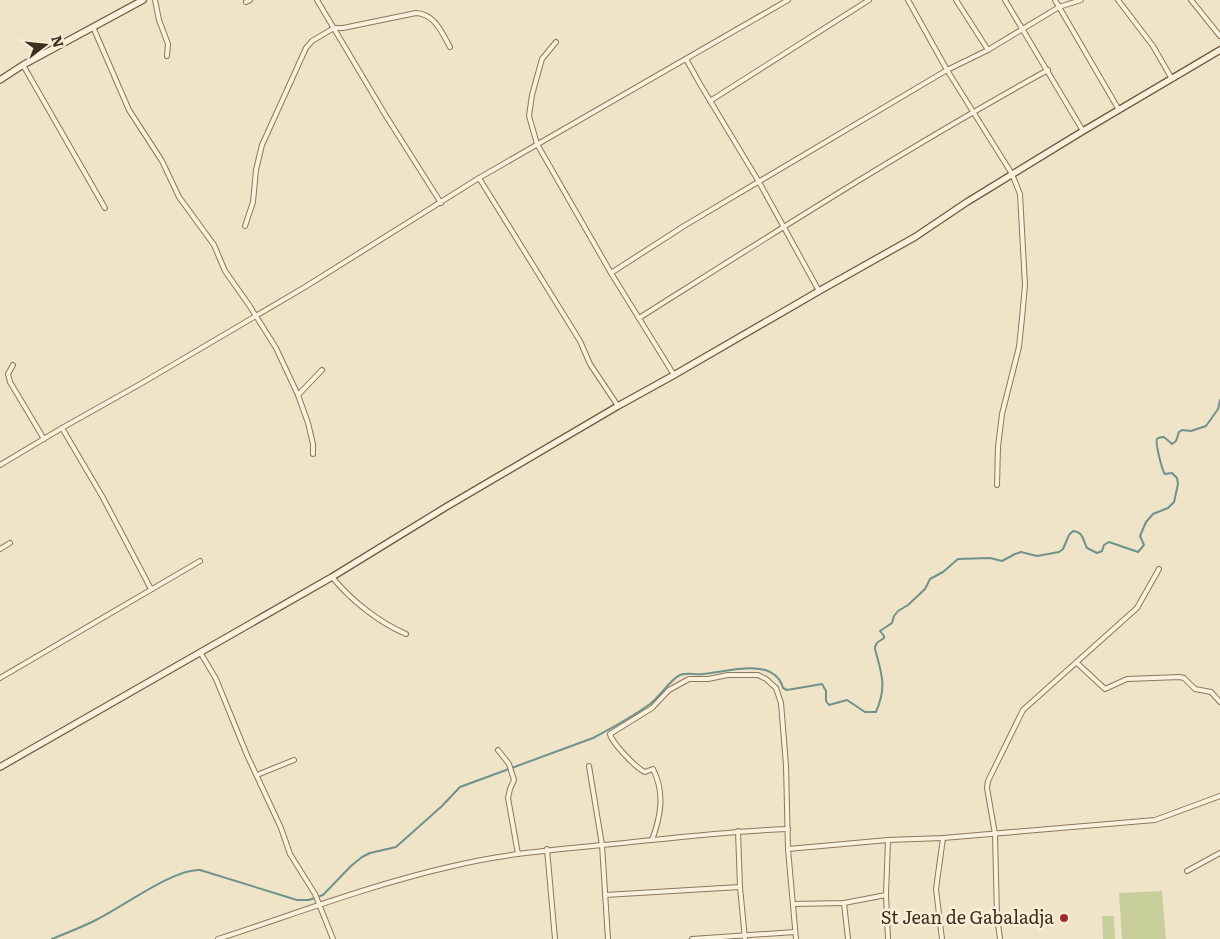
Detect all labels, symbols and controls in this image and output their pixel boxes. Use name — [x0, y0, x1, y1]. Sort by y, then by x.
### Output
north arrow — [20, 20, 70, 70]
text: N — [47, 33, 70, 50]
place label: St Jean de Gabaladja — [881, 903, 1054, 930]
marker: St Jean de Gabaladja — [1058, 912, 1070, 924]

